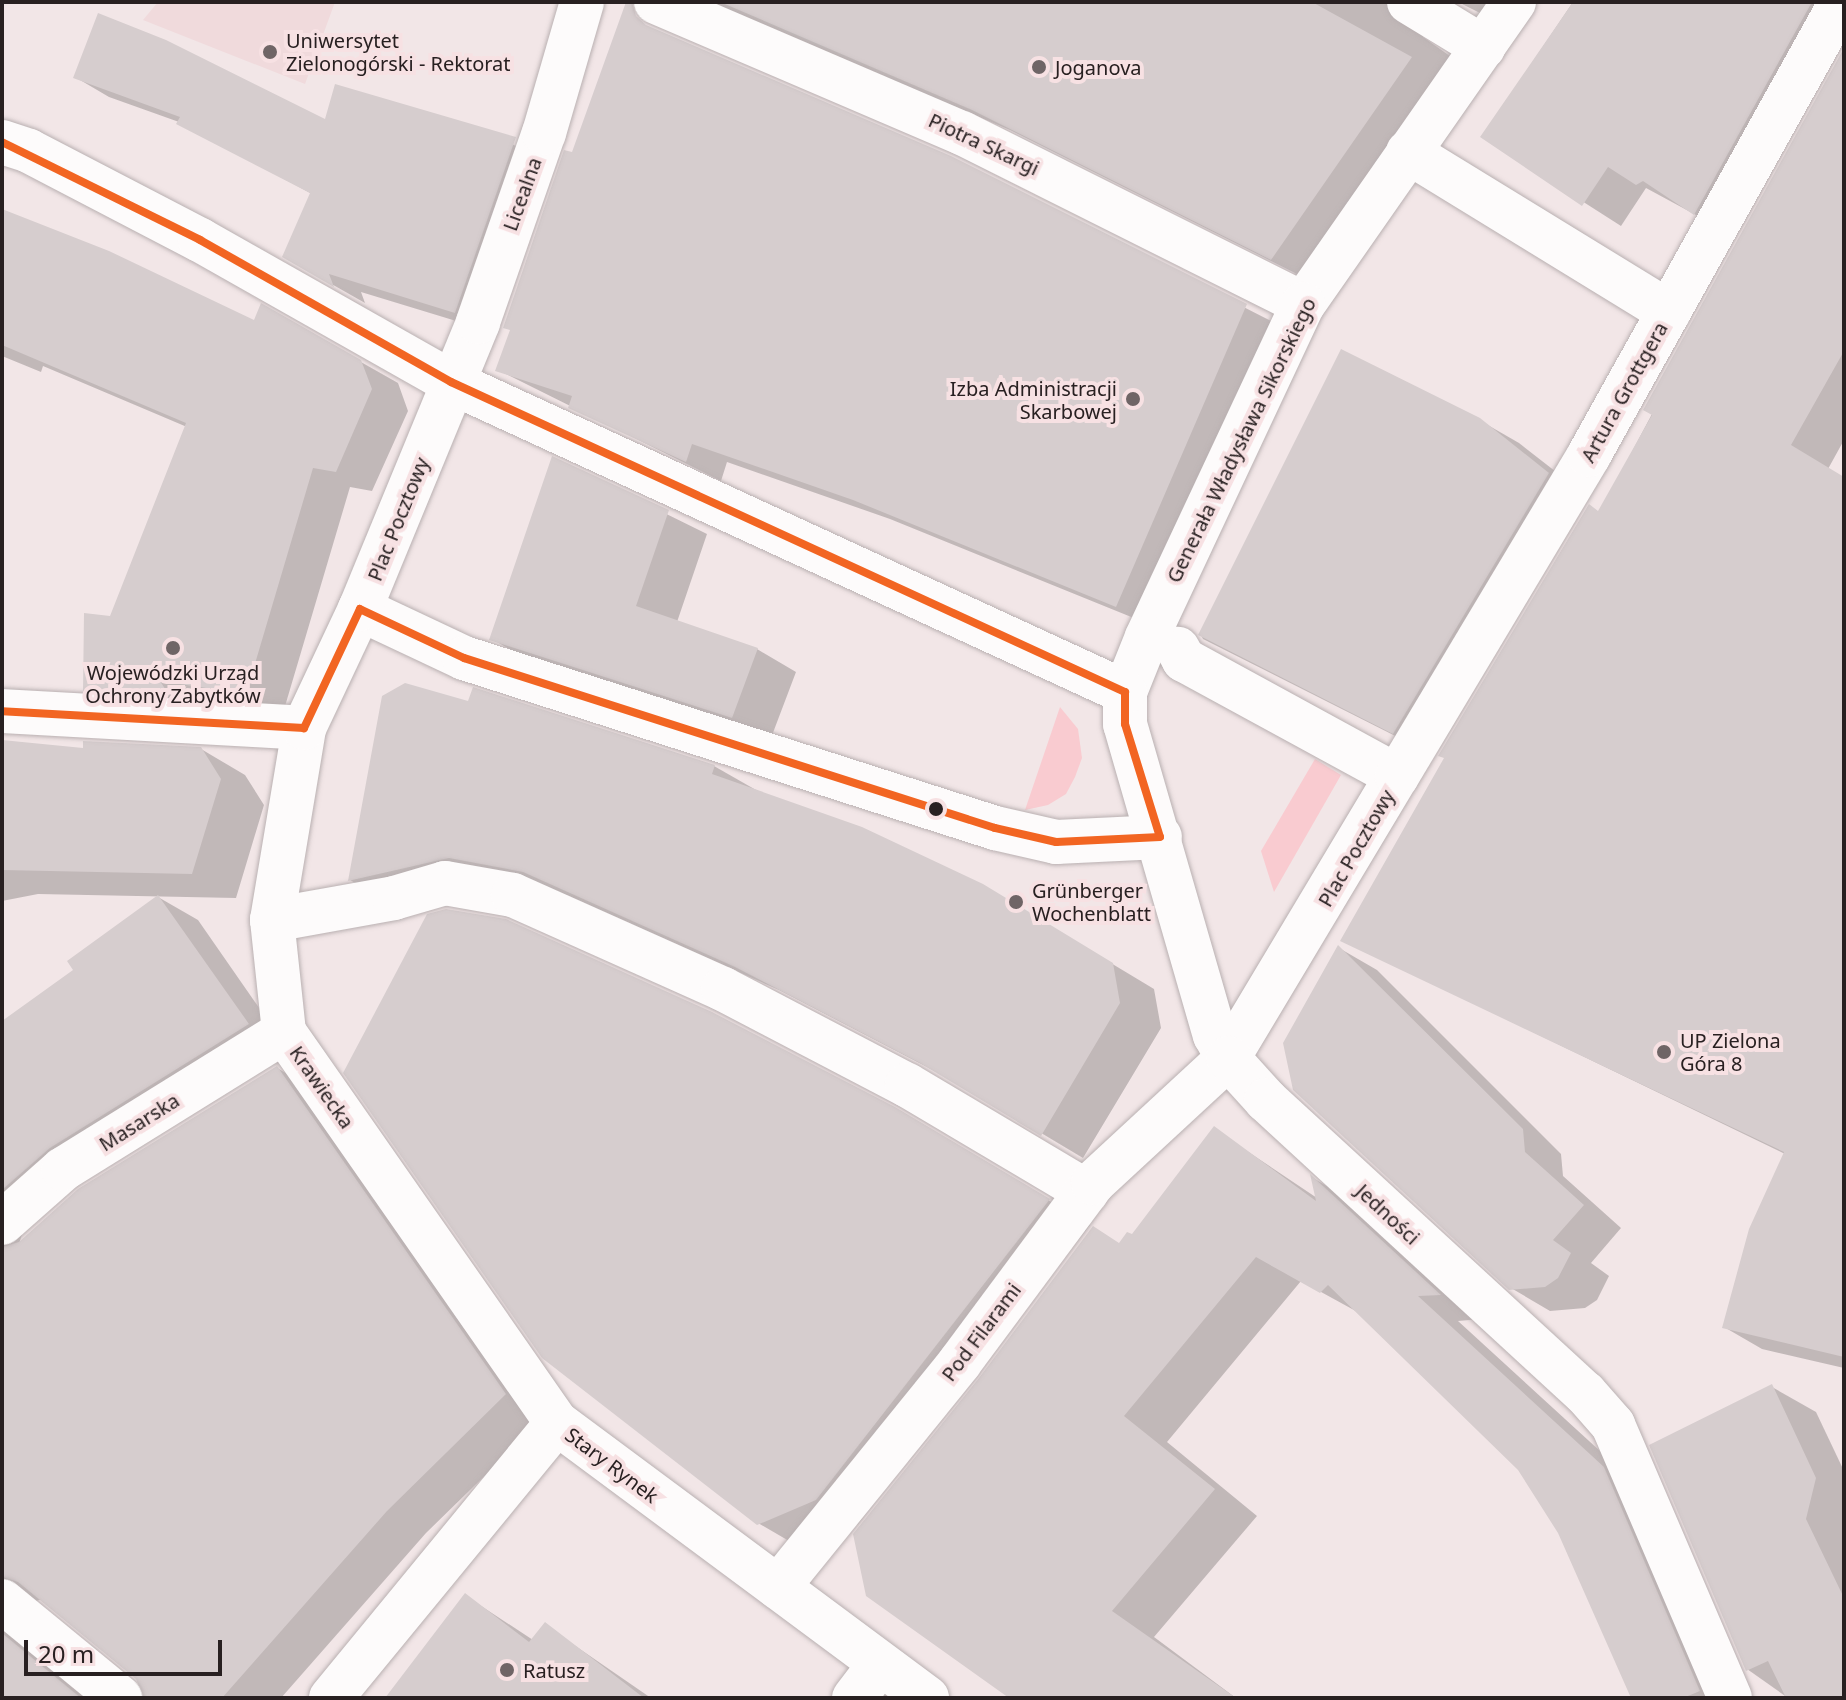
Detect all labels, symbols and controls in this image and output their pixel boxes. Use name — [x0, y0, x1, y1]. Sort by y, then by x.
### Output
place label: Uniwersytet Zielonogórski - Rektorat — [286, 28, 511, 75]
marker: Uniwersytet Zielonogórski - Rektorat — [261, 43, 279, 61]
place label: Joganova — [1055, 55, 1142, 79]
marker: Joganova — [1030, 58, 1048, 76]
street label: Piotra Skargi — [925, 108, 1043, 180]
street label: Licealna — [498, 154, 546, 234]
street label: Generała Władysława Sikorskiego — [1161, 294, 1321, 586]
street label: Artura Grottgera — [1576, 318, 1672, 466]
place label: Izba Administracji Skarbowej — [950, 376, 1117, 423]
marker: Izba Administracji Skarbowej — [1124, 390, 1142, 408]
street label: Plac Pocztowy — [362, 454, 434, 584]
marker: Wojewódzki Urząd Ochrony Zabytków — [164, 639, 182, 657]
place label: Wojewódzki Urząd Ochrony Zabytków — [85, 660, 261, 707]
street label: Plac Pocztowy — [1313, 785, 1399, 911]
unlabelled marker — [928, 801, 944, 817]
place label: Grünberger Wochenblatt — [1032, 878, 1151, 925]
marker: Grünberger Wochenblatt — [1007, 893, 1025, 911]
place label: UP Zielona Góra 8 — [1680, 1028, 1781, 1075]
street label: Krawiecka — [285, 1041, 359, 1133]
marker: UP Zielona Góra 8 — [1655, 1043, 1673, 1061]
street label: Masarska — [95, 1088, 183, 1156]
street label: Jedności — [1351, 1179, 1425, 1249]
street label: Pod Filarami — [936, 1278, 1026, 1386]
street label: Stary Rynek — [561, 1422, 663, 1508]
scale bar — [28, 1624, 226, 1674]
text: 20 m — [38, 1637, 94, 1670]
place label: Ratusz — [523, 1658, 585, 1682]
marker: Ratusz — [498, 1661, 516, 1679]

